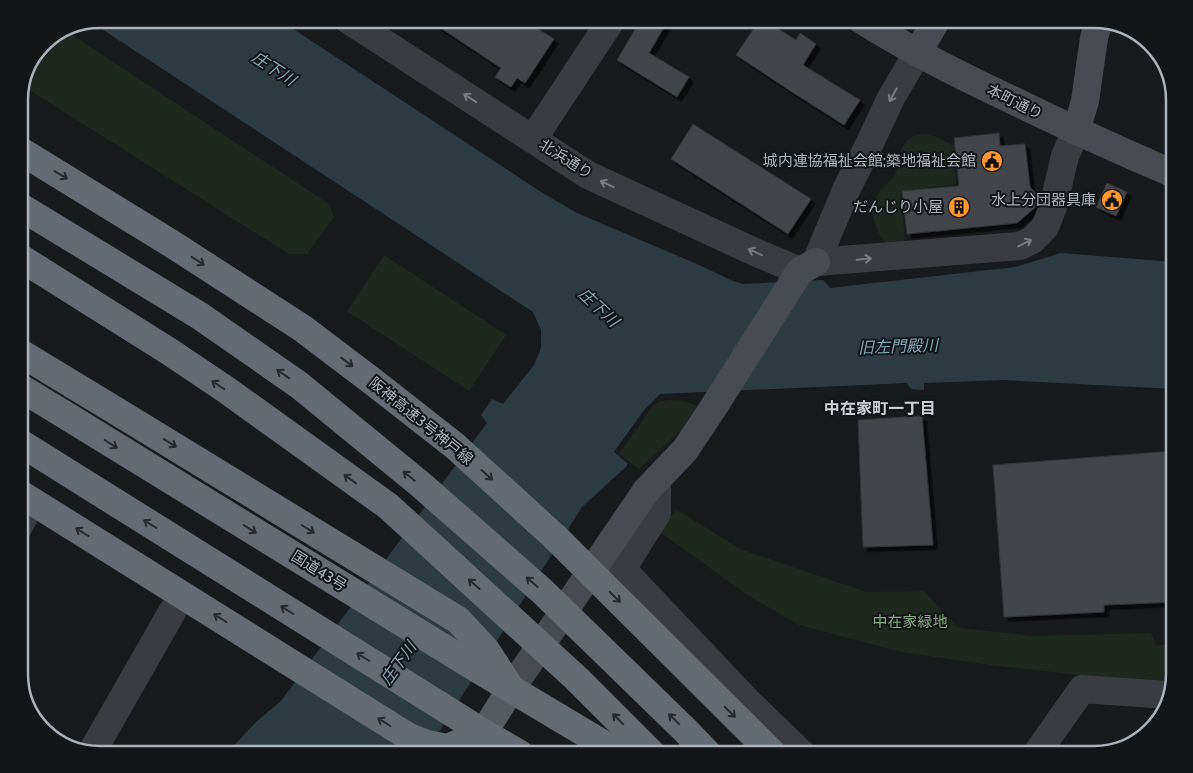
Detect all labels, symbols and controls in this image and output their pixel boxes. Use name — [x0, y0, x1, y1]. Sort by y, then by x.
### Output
water label: 庄下川 — [248, 47, 301, 91]
street label: 本町通り — [984, 81, 1046, 123]
one-way arrow — [888, 87, 898, 101]
one-way arrow — [463, 93, 477, 103]
street label: 北浜通り — [536, 135, 596, 183]
public building icon: 城内連協福祉会館;築地福祉会館 — [980, 149, 1004, 173]
place label: 城内連協福祉会館;築地福祉会館 — [763, 152, 976, 170]
one-way arrow — [53, 170, 67, 180]
one-way arrow — [600, 178, 615, 188]
public building icon: 水上分団器具庫 — [1100, 188, 1124, 212]
place label: 水上分団器具庫 — [991, 191, 1096, 209]
building icon: だんじり小屋 — [947, 195, 971, 219]
place label: だんじり小屋 — [853, 198, 943, 216]
one-way arrow — [1018, 237, 1033, 247]
one-way arrow — [748, 247, 763, 256]
one-way arrow — [856, 254, 872, 264]
one-way arrow — [191, 256, 205, 266]
water label: 庄下川 — [575, 284, 624, 332]
water label: 旧左門殿川 — [858, 336, 940, 357]
one-way arrow — [340, 357, 353, 368]
one-way arrow — [276, 369, 290, 379]
street label: 阪神高速3号神戸線 — [366, 374, 476, 468]
one-way arrow — [211, 379, 225, 390]
district label: 中在家町一丁目 — [824, 399, 936, 418]
one-way arrow — [104, 439, 118, 449]
one-way arrow — [162, 439, 176, 449]
one-way arrow — [403, 470, 416, 481]
one-way arrow — [480, 470, 493, 481]
one-way arrow — [343, 474, 357, 484]
one-way arrow — [143, 519, 157, 529]
one-way arrow — [243, 523, 257, 534]
one-way arrow — [301, 524, 315, 534]
one-way arrow — [75, 527, 89, 537]
street label: 国道43号 — [288, 547, 350, 595]
one-way arrow — [526, 577, 539, 588]
one-way arrow — [467, 579, 480, 590]
one-way arrow — [609, 591, 621, 603]
one-way arrow — [281, 605, 295, 615]
one-way arrow — [213, 613, 227, 623]
park label: 中在家緑地 — [872, 613, 948, 631]
water label: 庄下川 — [377, 637, 421, 688]
one-way arrow — [356, 652, 370, 662]
one-way arrow — [724, 705, 736, 718]
one-way arrow — [612, 713, 624, 726]
one-way arrow — [668, 713, 680, 726]
one-way arrow — [378, 716, 392, 726]

